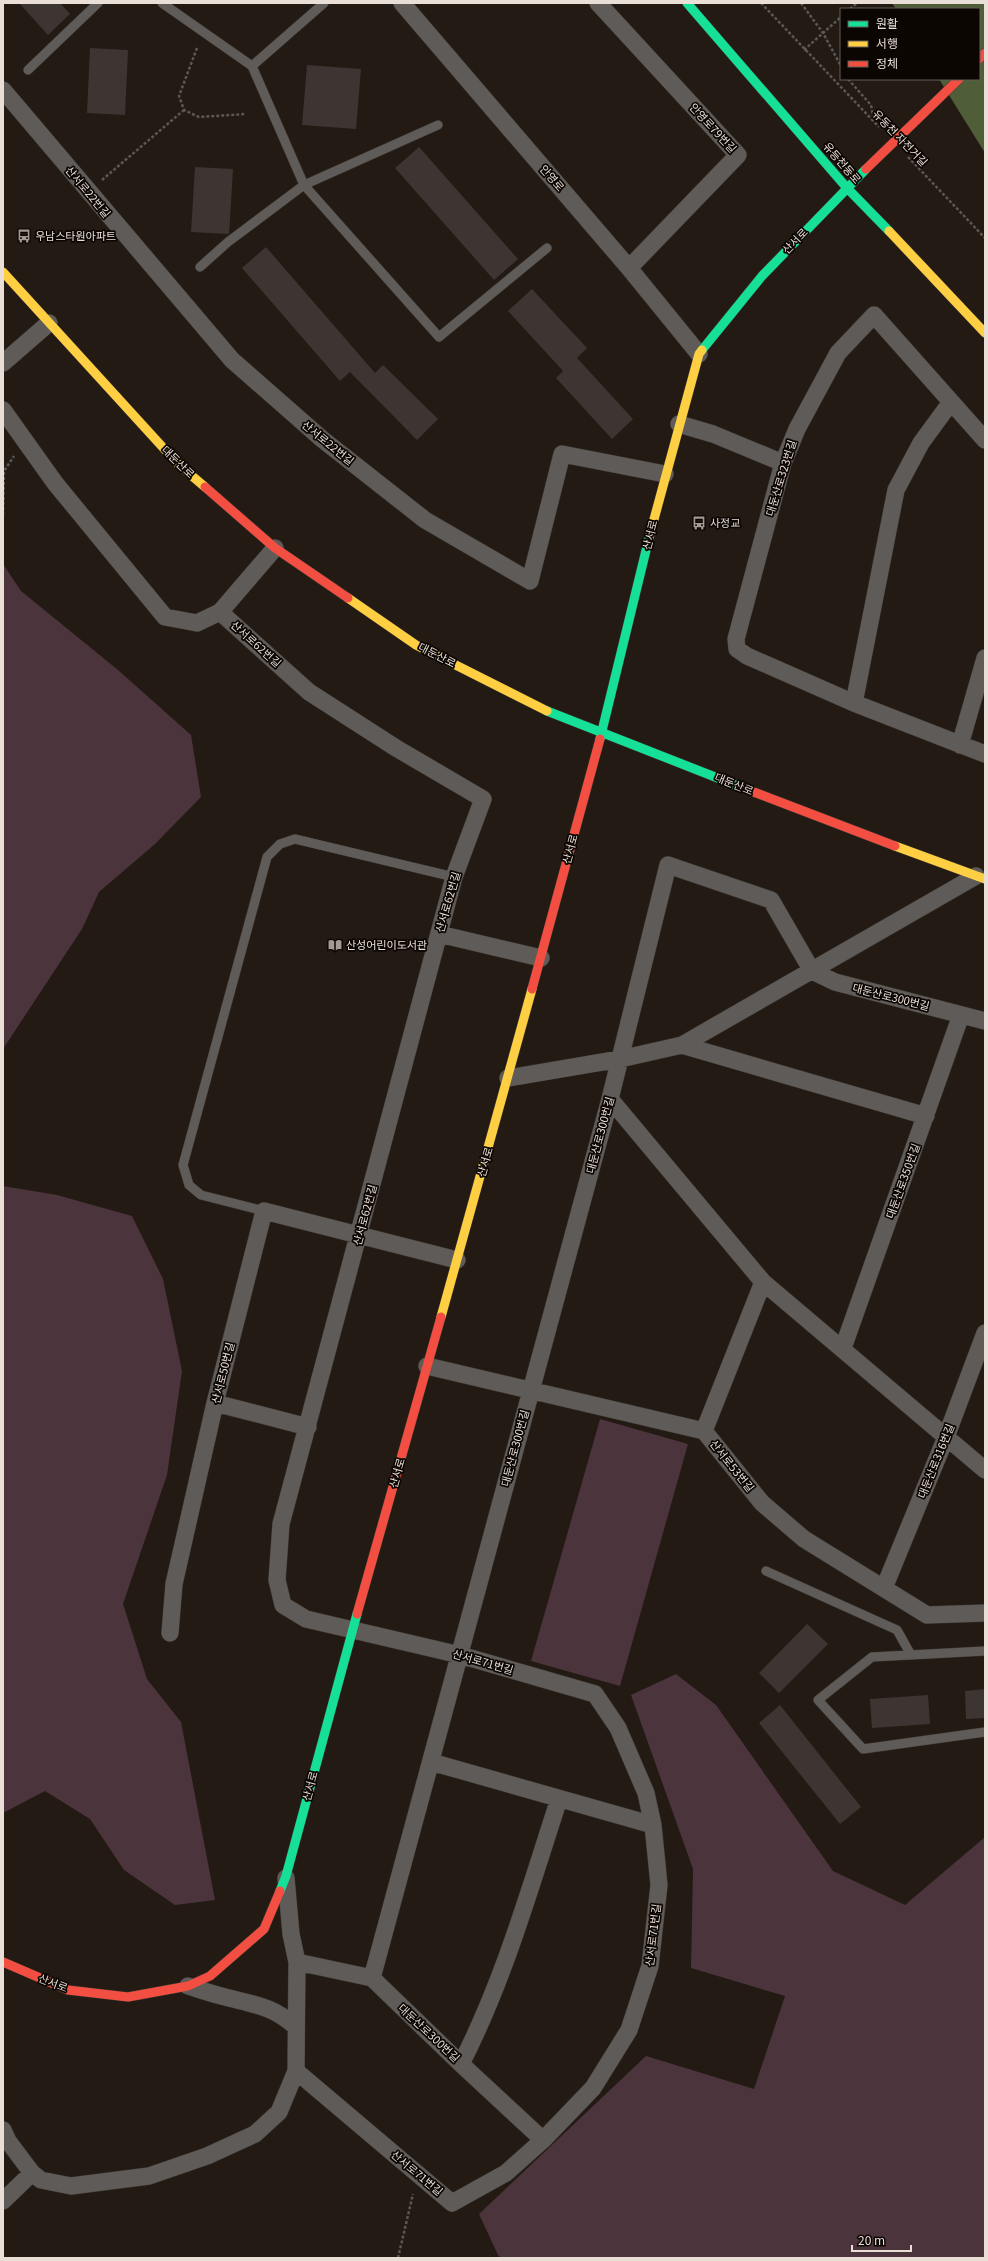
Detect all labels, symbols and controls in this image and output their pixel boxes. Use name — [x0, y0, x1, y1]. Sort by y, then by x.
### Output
legend — [840, 8, 980, 80]
text: 원활 — [876, 14, 898, 31]
text: 서행 — [876, 34, 898, 51]
text: 정체 — [876, 54, 898, 71]
street label: 안영로79번길 — [686, 99, 741, 156]
street label: 유동천 자전거길 — [870, 105, 932, 169]
street label: 유등천동로 — [820, 138, 865, 187]
street label: 안영로 — [537, 161, 569, 194]
street label: 산서로22번길 — [62, 162, 115, 221]
street label: 산서로 — [778, 224, 811, 257]
place label: 우남스타원아파트 — [35, 227, 116, 243]
bus stop icon: 우남스타원아파트 — [16, 228, 32, 244]
street label: 산서로22번길 — [299, 416, 358, 468]
street label: 대둔산로323번길 — [761, 438, 799, 518]
street label: 대둔산로 — [159, 441, 199, 481]
place label: 사정교 — [710, 514, 740, 530]
bus stop icon: 사정교 — [691, 515, 707, 531]
street label: 산서로 — [638, 518, 660, 551]
street label: 산서로62번길 — [228, 616, 285, 670]
street label: 대둔산로 — [416, 638, 459, 670]
street label: 대둔산로 — [713, 768, 756, 798]
street label: 산서로 — [557, 832, 581, 865]
street label: 산서로62번길 — [431, 869, 463, 934]
place label: 산성어린이도서관 — [346, 936, 427, 952]
library icon: 산성어린이도서관 — [327, 937, 343, 953]
street label: 대둔산로300번길 — [851, 979, 932, 1013]
street label: 대둔산로300번길 — [581, 1094, 617, 1175]
street label: 대둔산로350번길 — [881, 1141, 923, 1221]
street label: 산서로 — [472, 1145, 496, 1179]
street label: 산서로62번길 — [348, 1182, 380, 1247]
street label: 산서로50번길 — [207, 1340, 237, 1405]
street label: 대둔산로300번길 — [496, 1407, 532, 1488]
street label: 대둔산로316번길 — [913, 1421, 957, 1500]
street label: 산서로53번길 — [707, 1436, 759, 1495]
street label: 산서로 — [384, 1456, 408, 1490]
street label: 산서로71번길 — [451, 1645, 516, 1677]
street label: 산서로 — [297, 1769, 321, 1802]
street label: 산서로71번길 — [640, 1903, 664, 1967]
street label: 산서로 — [36, 1969, 70, 1995]
street label: 대둔산로300번길 — [395, 1999, 464, 2065]
street label: 산서로71번길 — [388, 2146, 447, 2199]
scale bar — [852, 2227, 911, 2253]
text: 20 m — [858, 2231, 885, 2248]

